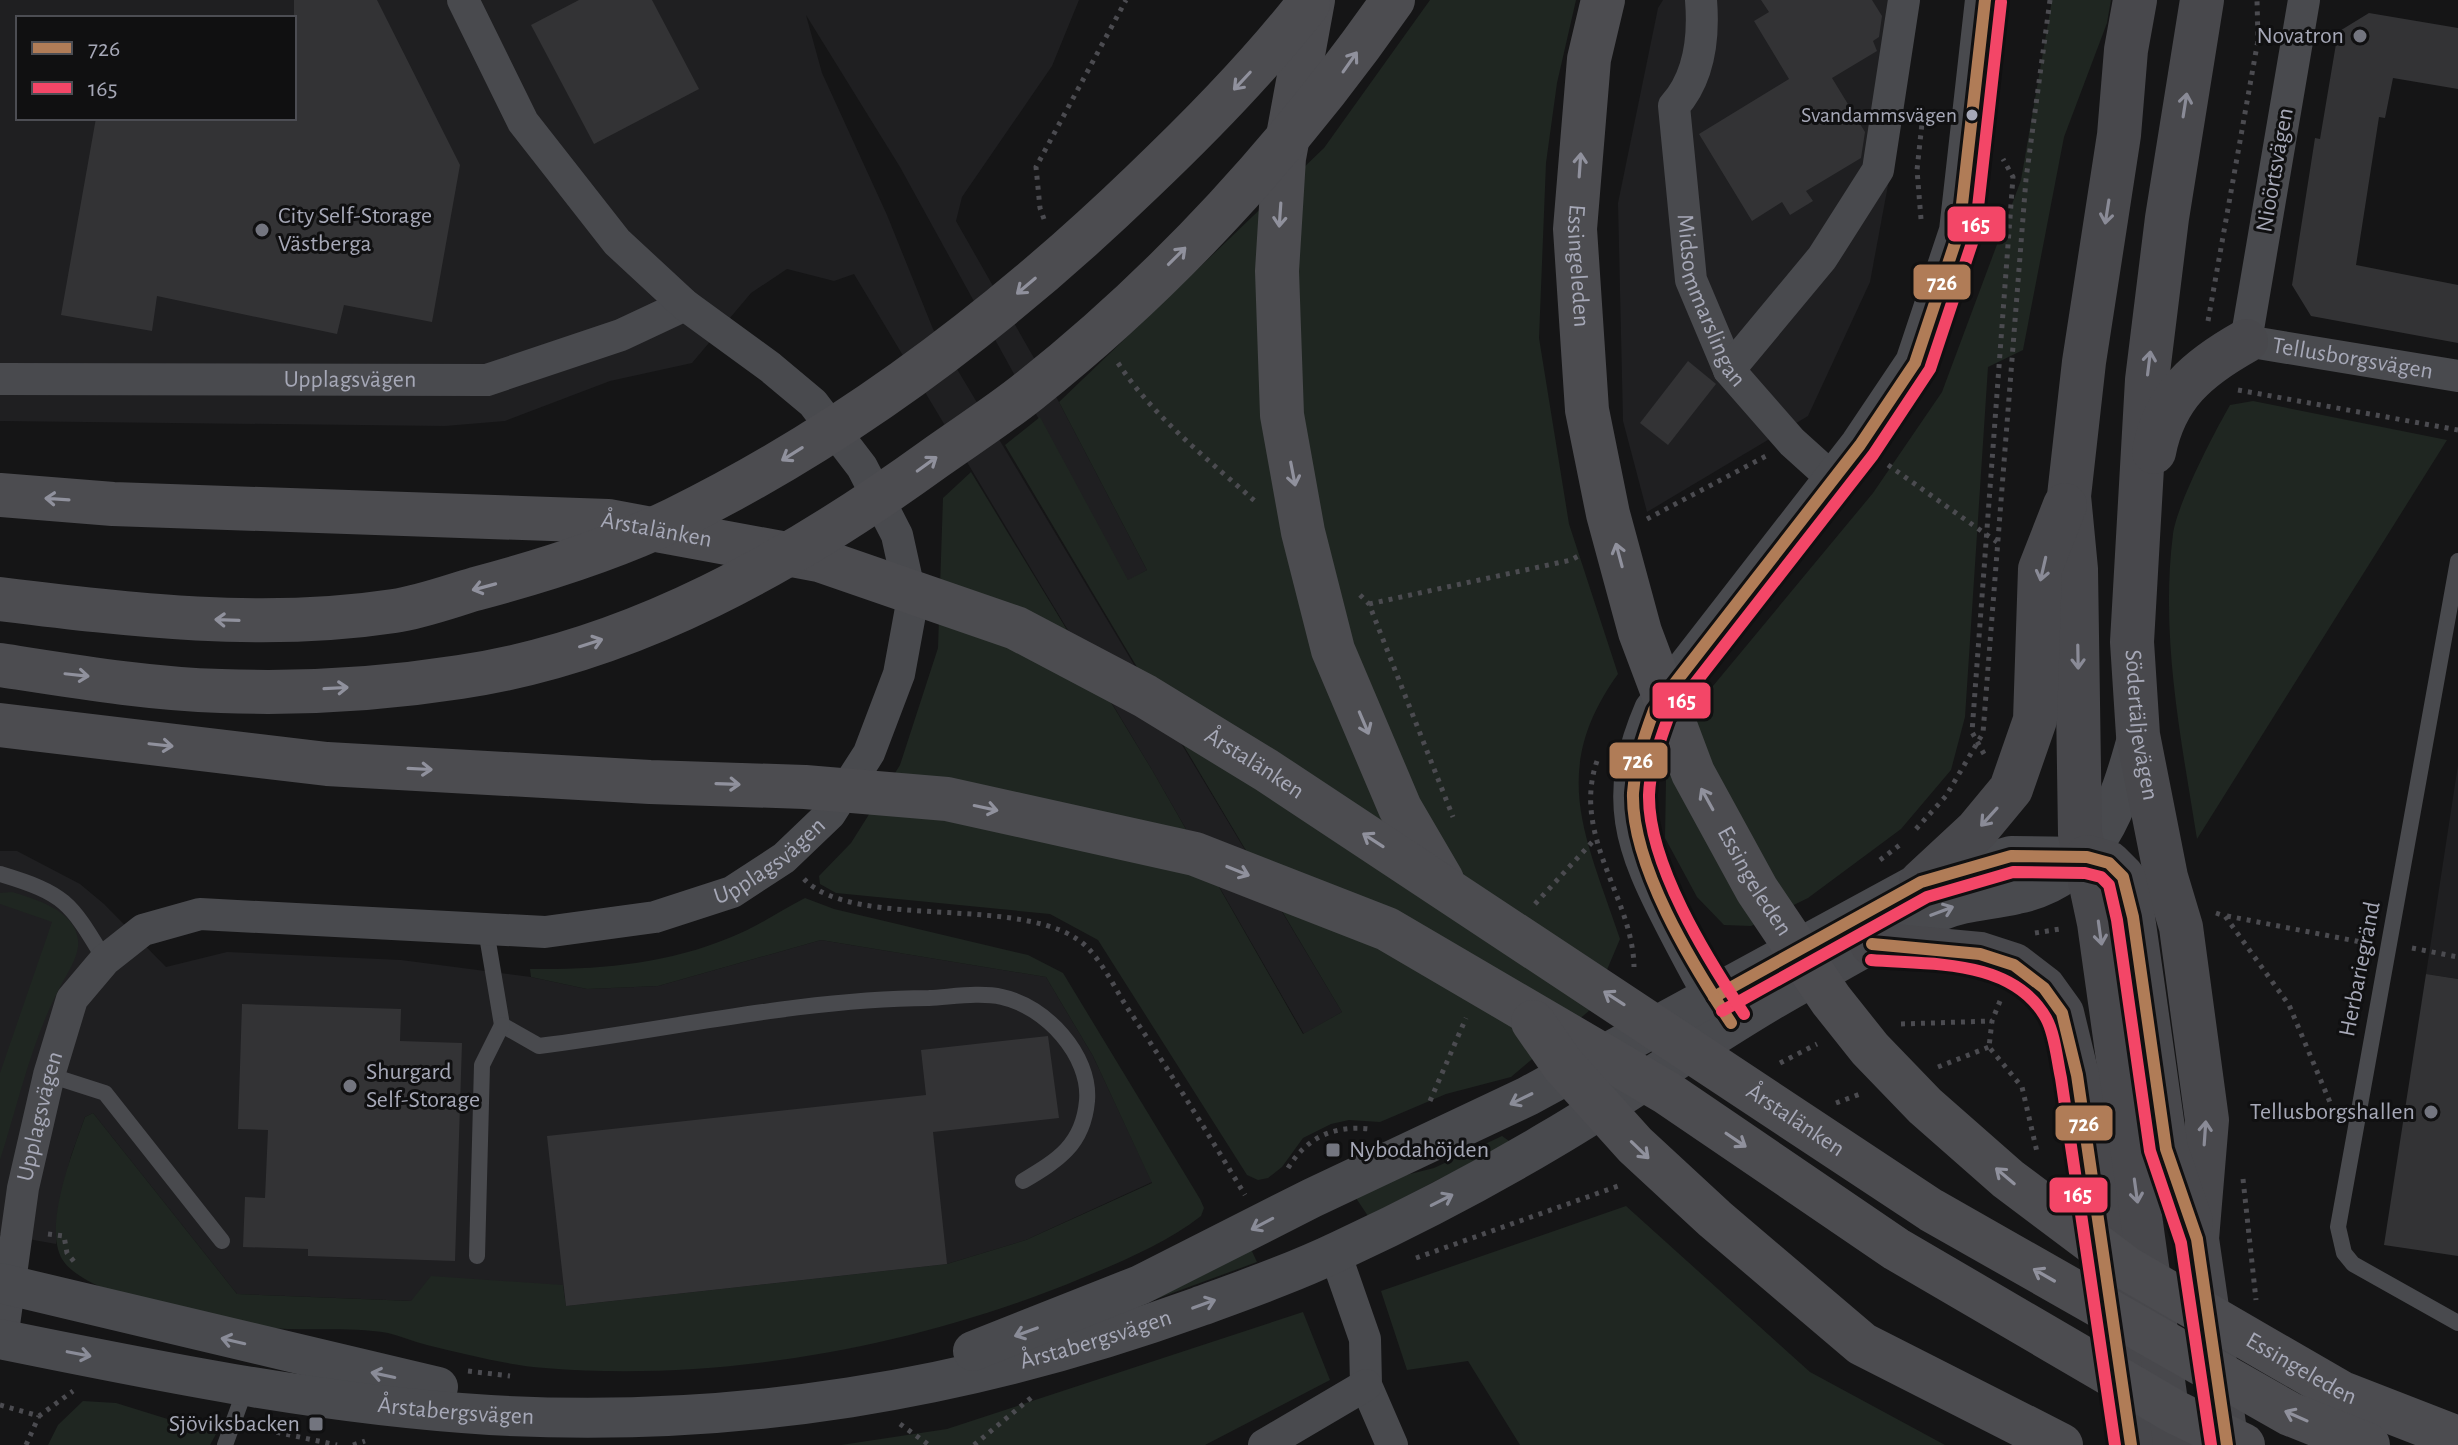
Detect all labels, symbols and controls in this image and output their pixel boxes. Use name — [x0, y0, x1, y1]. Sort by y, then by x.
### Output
legend — [16, 16, 296, 120]
place label: Novatron — [2256, 24, 2344, 48]
marker: Novatron — [2351, 27, 2369, 45]
text: 726 — [88, 37, 120, 61]
one-way arrow — [1341, 52, 1358, 73]
one-way arrow — [1234, 70, 1252, 90]
text: 165 — [88, 77, 118, 101]
one-way arrow — [2179, 93, 2194, 118]
place label: Svandammsvägen — [1801, 104, 1957, 126]
street label: Nioörtsvägen — [2252, 106, 2298, 234]
marker: Svandammsvägen — [1964, 107, 1980, 123]
one-way arrow — [1573, 152, 1588, 179]
one-way arrow — [2099, 199, 2114, 224]
one-way arrow — [1272, 201, 1287, 228]
street label: Essingeleden — [1563, 203, 1593, 328]
place label: City Self-Storage Västberga — [278, 204, 432, 256]
line badge: 165 — [1946, 205, 2007, 243]
street label: Midsommarslingan — [1673, 213, 1750, 392]
text: 165 — [1962, 214, 1990, 236]
marker: City Self-Storage Västberga — [253, 221, 271, 239]
one-way arrow — [1167, 246, 1187, 265]
line badge: 726 — [1912, 263, 1972, 301]
text: 726 — [1927, 272, 1957, 294]
one-way arrow — [1017, 277, 1037, 295]
street label: Tellusborgsvägen — [2271, 334, 2435, 384]
one-way arrow — [2142, 351, 2157, 376]
street label: Upplagsvägen — [284, 368, 416, 392]
one-way arrow — [781, 446, 804, 462]
one-way arrow — [915, 456, 937, 473]
one-way arrow — [1286, 461, 1301, 486]
one-way arrow — [44, 491, 71, 506]
street label: Årstalänken — [599, 506, 714, 552]
one-way arrow — [1611, 543, 1626, 569]
one-way arrow — [2035, 555, 2050, 581]
one-way arrow — [471, 580, 497, 595]
one-way arrow — [214, 612, 241, 627]
one-way arrow — [579, 635, 604, 650]
one-way arrow — [2070, 643, 2085, 670]
street label: Södertäljevägen — [2121, 649, 2163, 802]
one-way arrow — [64, 668, 89, 683]
one-way arrow — [322, 680, 349, 695]
line badge: 165 — [1651, 681, 1712, 720]
text: 165 — [1668, 690, 1696, 712]
one-way arrow — [1357, 710, 1372, 735]
street label: Årstalänken — [1201, 722, 1308, 804]
one-way arrow — [148, 738, 173, 753]
line badge: 726 — [1608, 741, 1669, 780]
text: 726 — [1623, 750, 1653, 772]
one-way arrow — [406, 762, 433, 777]
one-way arrow — [714, 777, 741, 792]
one-way arrow — [1699, 788, 1714, 812]
one-way arrow — [973, 801, 999, 816]
one-way arrow — [1981, 806, 1999, 826]
street label: Upplagsvägen — [711, 813, 830, 909]
street label: Essingeleden — [1713, 822, 1796, 940]
one-way arrow — [1362, 832, 1385, 848]
one-way arrow — [1225, 864, 1250, 879]
street label: Herbariegränd — [2335, 899, 2385, 1039]
one-way arrow — [1929, 903, 1954, 917]
one-way arrow — [2093, 920, 2108, 945]
one-way arrow — [1603, 990, 1626, 1006]
street label: Upplagsvägen — [13, 1049, 67, 1184]
place label: Shurgard Self-Storage — [366, 1060, 480, 1112]
marker: Shurgard Self-Storage — [341, 1077, 359, 1095]
street label: Årstalänken — [1742, 1078, 1849, 1161]
one-way arrow — [1510, 1092, 1534, 1108]
place label: Tellusborgshallen — [2250, 1100, 2415, 1124]
marker: Tellusborgshallen — [2422, 1103, 2440, 1121]
line badge: 726 — [2054, 1104, 2114, 1142]
text: 726 — [2069, 1113, 2099, 1135]
one-way arrow — [2198, 1120, 2213, 1147]
one-way arrow — [1725, 1132, 1747, 1148]
place label: Nybodahöjden — [1349, 1138, 1489, 1162]
one-way arrow — [1630, 1140, 1649, 1159]
marker: Nybodahöjden — [1324, 1141, 1342, 1159]
one-way arrow — [1995, 1167, 2016, 1185]
line badge: 165 — [2048, 1176, 2109, 1214]
one-way arrow — [2129, 1178, 2144, 1203]
text: 165 — [2064, 1184, 2092, 1206]
one-way arrow — [1430, 1192, 1454, 1207]
one-way arrow — [1250, 1216, 1274, 1232]
one-way arrow — [2033, 1267, 2056, 1283]
one-way arrow — [1192, 1296, 1217, 1311]
street label: Årstabergsvägen — [1017, 1305, 1174, 1374]
one-way arrow — [1014, 1326, 1038, 1340]
street label: Essingeleden — [2242, 1328, 2360, 1409]
one-way arrow — [220, 1332, 246, 1347]
one-way arrow — [66, 1348, 91, 1363]
one-way arrow — [371, 1367, 396, 1382]
street label: Årstabergsvägen — [376, 1391, 535, 1429]
one-way arrow — [2284, 1407, 2308, 1422]
place label: Sjöviksbacken — [169, 1412, 300, 1436]
marker: Sjöviksbacken — [307, 1415, 325, 1433]

